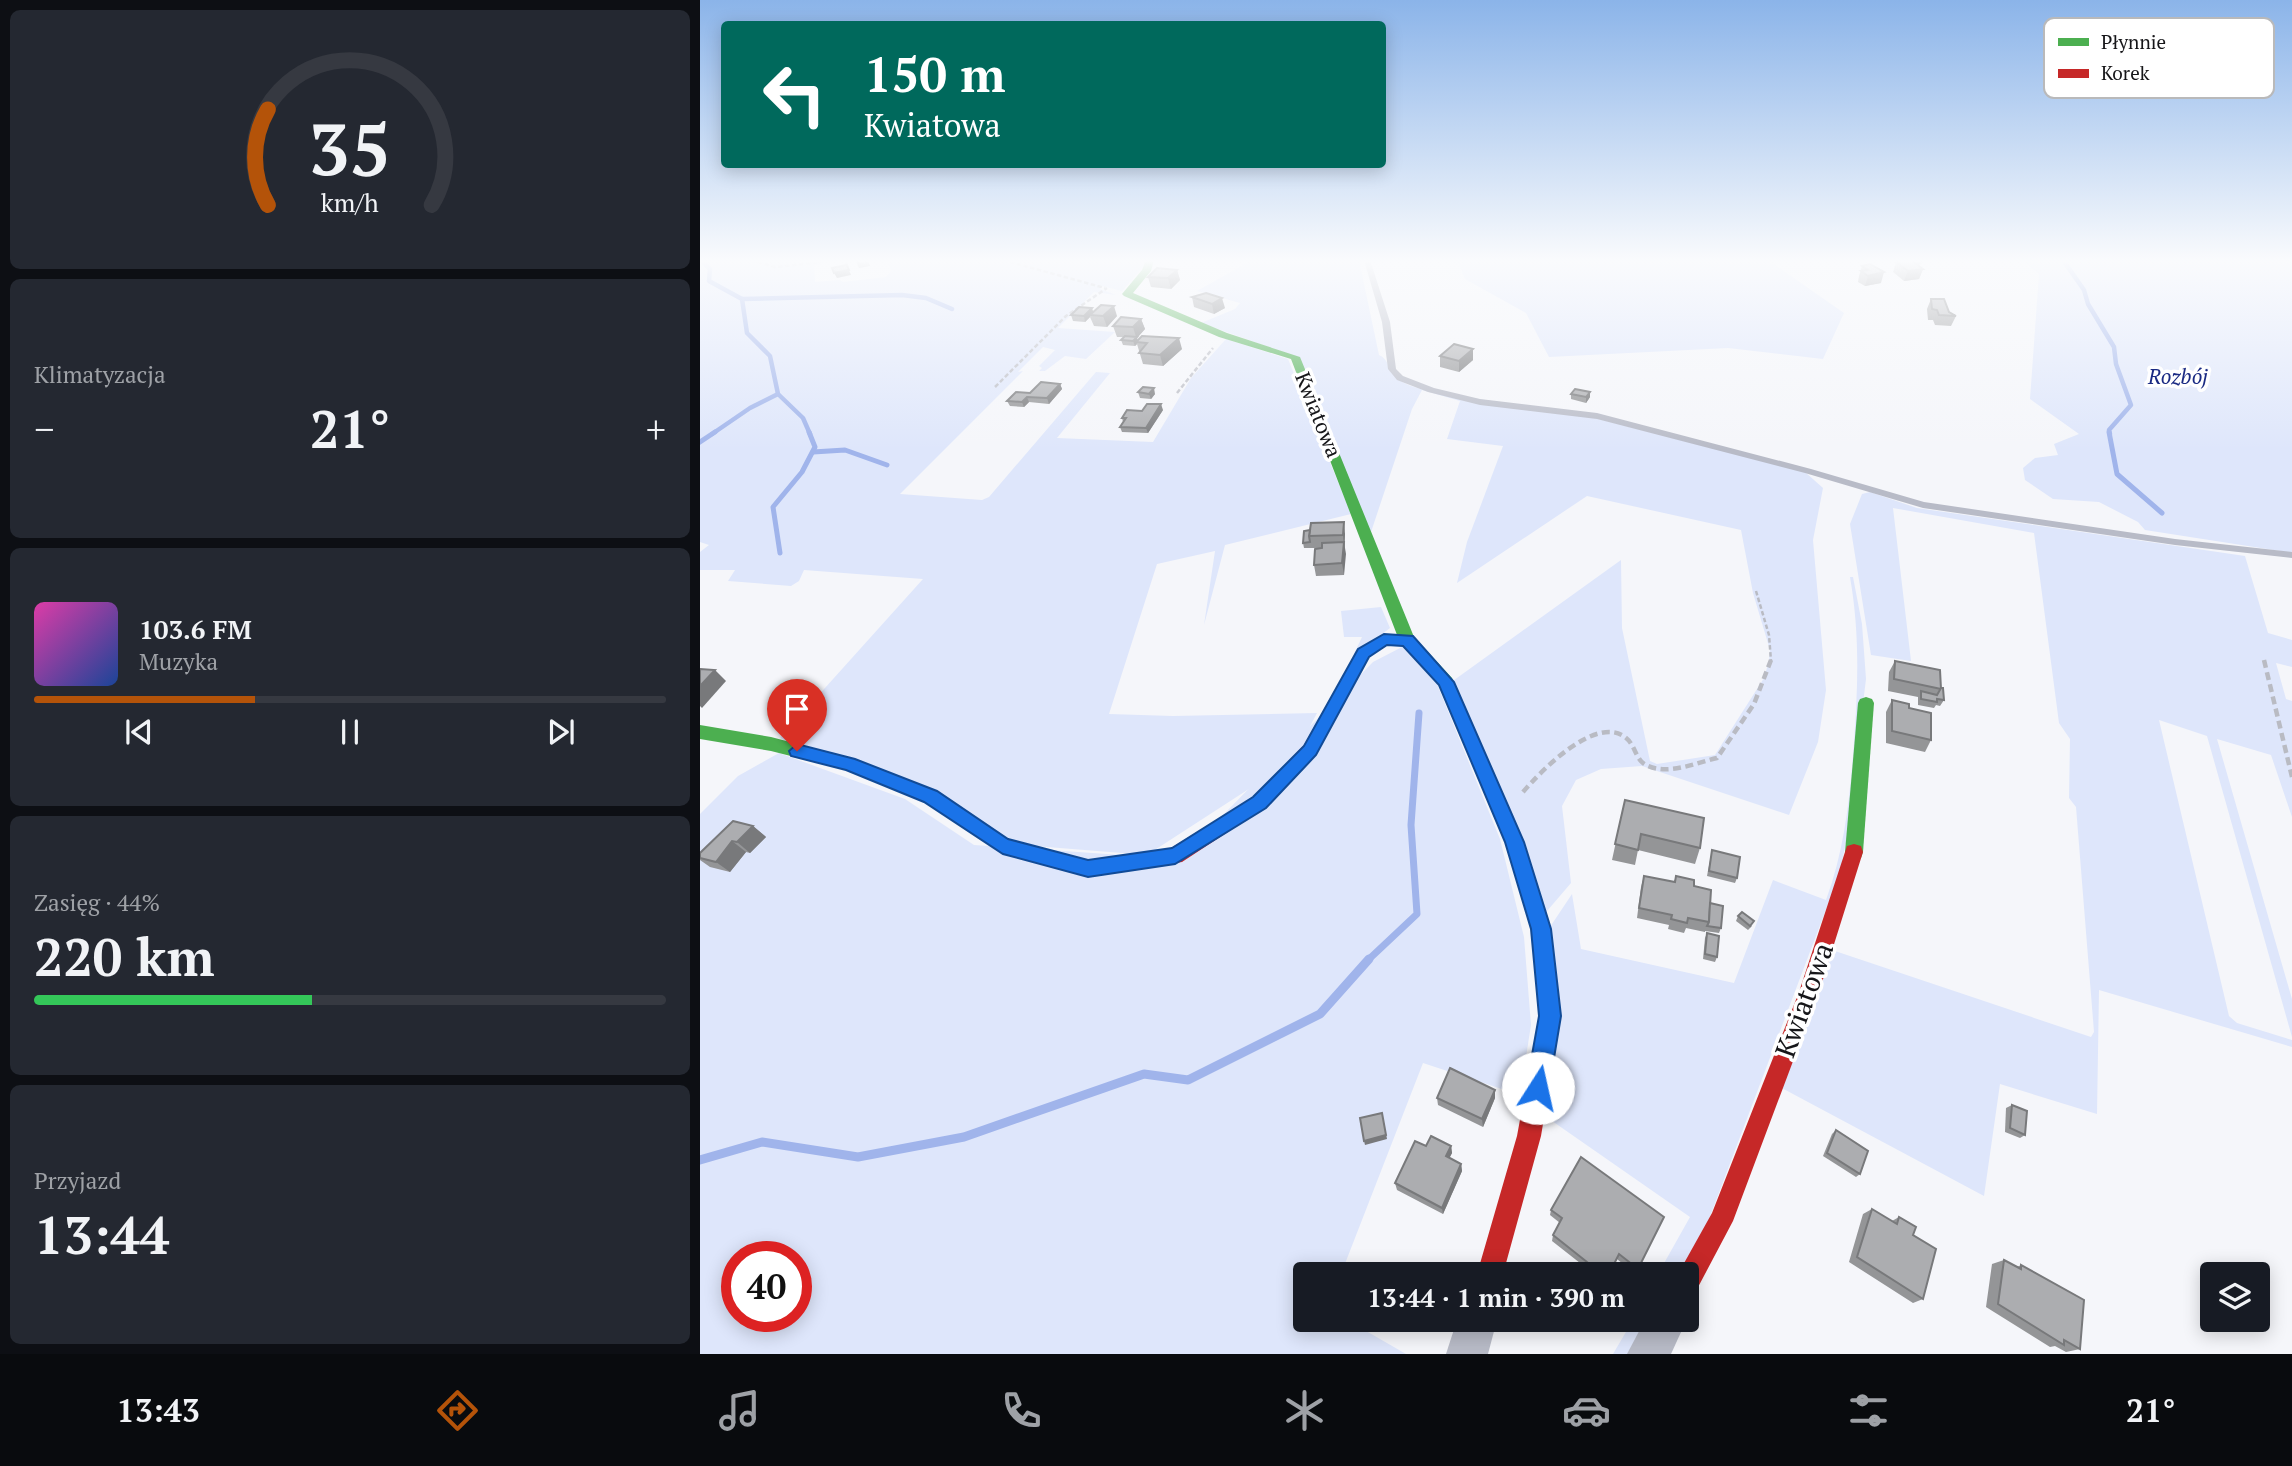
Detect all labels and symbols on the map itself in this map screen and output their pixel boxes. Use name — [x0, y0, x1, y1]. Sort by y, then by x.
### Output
legend — [2044, 18, 2274, 98]
text: Płynnie — [2101, 29, 2166, 54]
text: Korek — [2101, 60, 2150, 85]
park label: Rozbój — [2147, 362, 2208, 390]
street label: Kwiatowa — [1289, 368, 1349, 462]
pin — [767, 679, 827, 751]
street label: Kwiatowa — [1766, 937, 1841, 1062]
position arrow — [1501, 1051, 1575, 1125]
speed limit sign: 40 — [721, 1241, 812, 1332]

